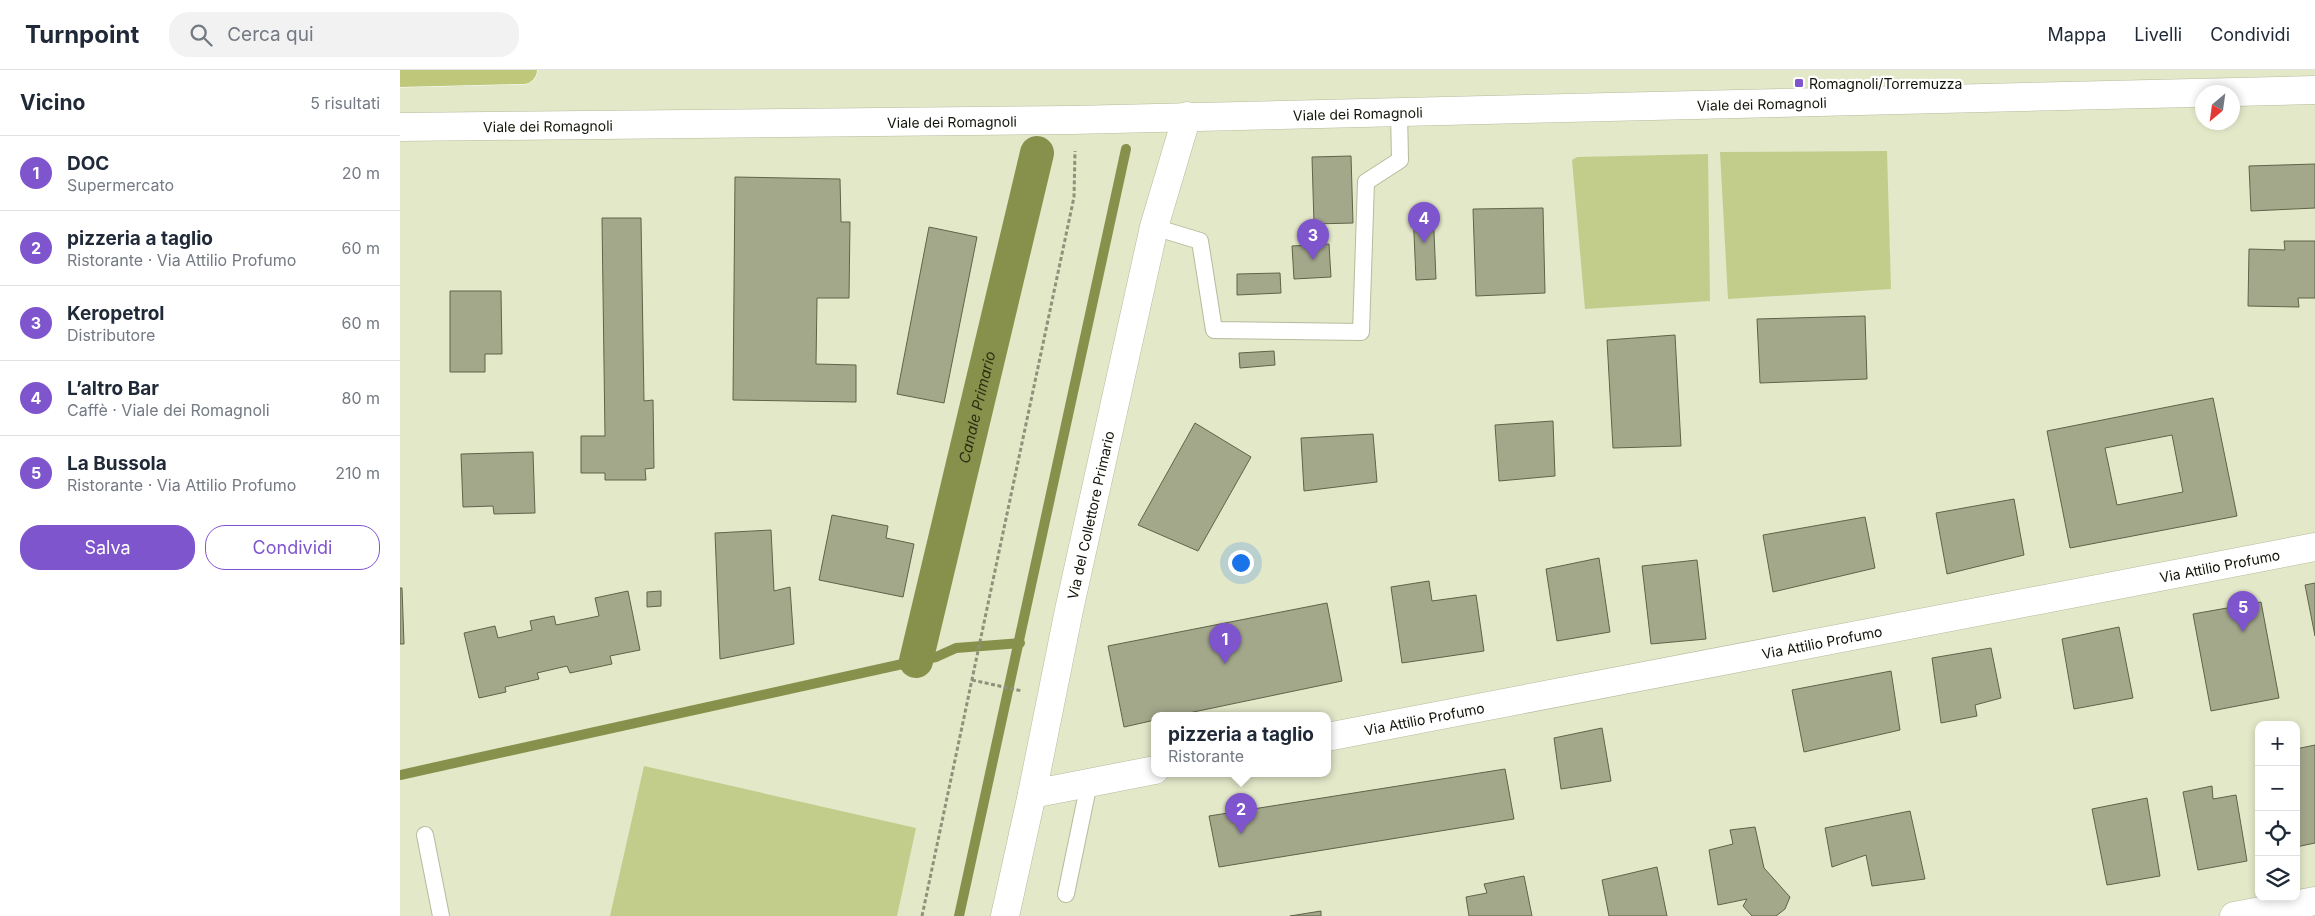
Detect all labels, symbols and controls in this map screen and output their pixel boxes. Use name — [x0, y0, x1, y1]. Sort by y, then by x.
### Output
search box — [169, 12, 519, 57]
text: Turnpoint — [25, 20, 139, 49]
icon: search — [187, 21, 215, 49]
text: Cerca qui — [227, 23, 314, 46]
text: Mappa — [2048, 24, 2106, 45]
text: Livelli — [2134, 24, 2182, 45]
text: Condividi — [2210, 24, 2290, 45]
place label: Romagnoli/Torremuzza — [1809, 75, 1962, 92]
marker: Romagnoli/Torremuzza — [1793, 77, 1805, 89]
north arrow — [2195, 85, 2240, 130]
text: Vicino — [20, 90, 85, 115]
text: 5 risultati — [310, 93, 380, 113]
street label: Viale dei Romagnoli — [1697, 93, 1827, 113]
street label: Viale dei Romagnoli — [1293, 103, 1423, 123]
street label: Viale dei Romagnoli — [887, 112, 1017, 130]
street label: Viale dei Romagnoli — [483, 116, 613, 135]
text: DOC — [67, 152, 109, 175]
text: 1 — [33, 163, 39, 183]
text: 20 m — [342, 163, 380, 183]
text: Supermercato — [67, 175, 174, 195]
pin: 4 — [1408, 202, 1440, 243]
pin: 3 — [1297, 219, 1329, 260]
text: pizzeria a taglio — [67, 227, 213, 250]
text: 2 — [31, 238, 41, 258]
text: 60 m — [341, 238, 380, 258]
text: Ristorante · Via Attilio Profumo — [67, 250, 296, 270]
text: Keropetrol — [67, 302, 165, 325]
text: 3 — [31, 313, 41, 333]
text: 60 m — [341, 313, 380, 333]
text: Distributore — [67, 325, 155, 345]
water label: Canale Primario — [954, 349, 999, 465]
text: L’altro Bar — [67, 377, 159, 400]
text: 4 — [31, 388, 41, 408]
text: 80 m — [341, 388, 380, 408]
text: Caffè · Viale dei Romagnoli — [67, 400, 270, 420]
street label: Via del Collettore Primario — [1063, 429, 1117, 601]
text: La Bussola — [67, 452, 167, 475]
text: 5 — [31, 463, 41, 483]
text: 210 m — [335, 463, 380, 483]
text: Ristorante · Via Attilio Profumo — [67, 475, 296, 495]
button: Salva — [20, 525, 195, 570]
button: Condividi — [205, 525, 380, 570]
street label: Via Attilio Profumo — [2158, 545, 2281, 585]
your location — [1228, 550, 1254, 576]
pin: 5 — [2227, 591, 2259, 632]
street label: Via Attilio Profumo — [1760, 622, 1884, 662]
pin: 1 — [1209, 623, 1241, 664]
street label: Via Attilio Profumo — [1363, 698, 1486, 738]
popup — [1151, 712, 1331, 777]
map controls — [2255, 721, 2300, 901]
button: + — [2255, 721, 2300, 766]
text: pizzeria a taglio — [1168, 723, 1314, 746]
text: Ristorante — [1168, 746, 1244, 766]
button: − — [2255, 766, 2300, 811]
pin: 2 — [1225, 793, 1257, 834]
button: locate — [2255, 811, 2300, 856]
button: layers — [2255, 856, 2300, 901]

